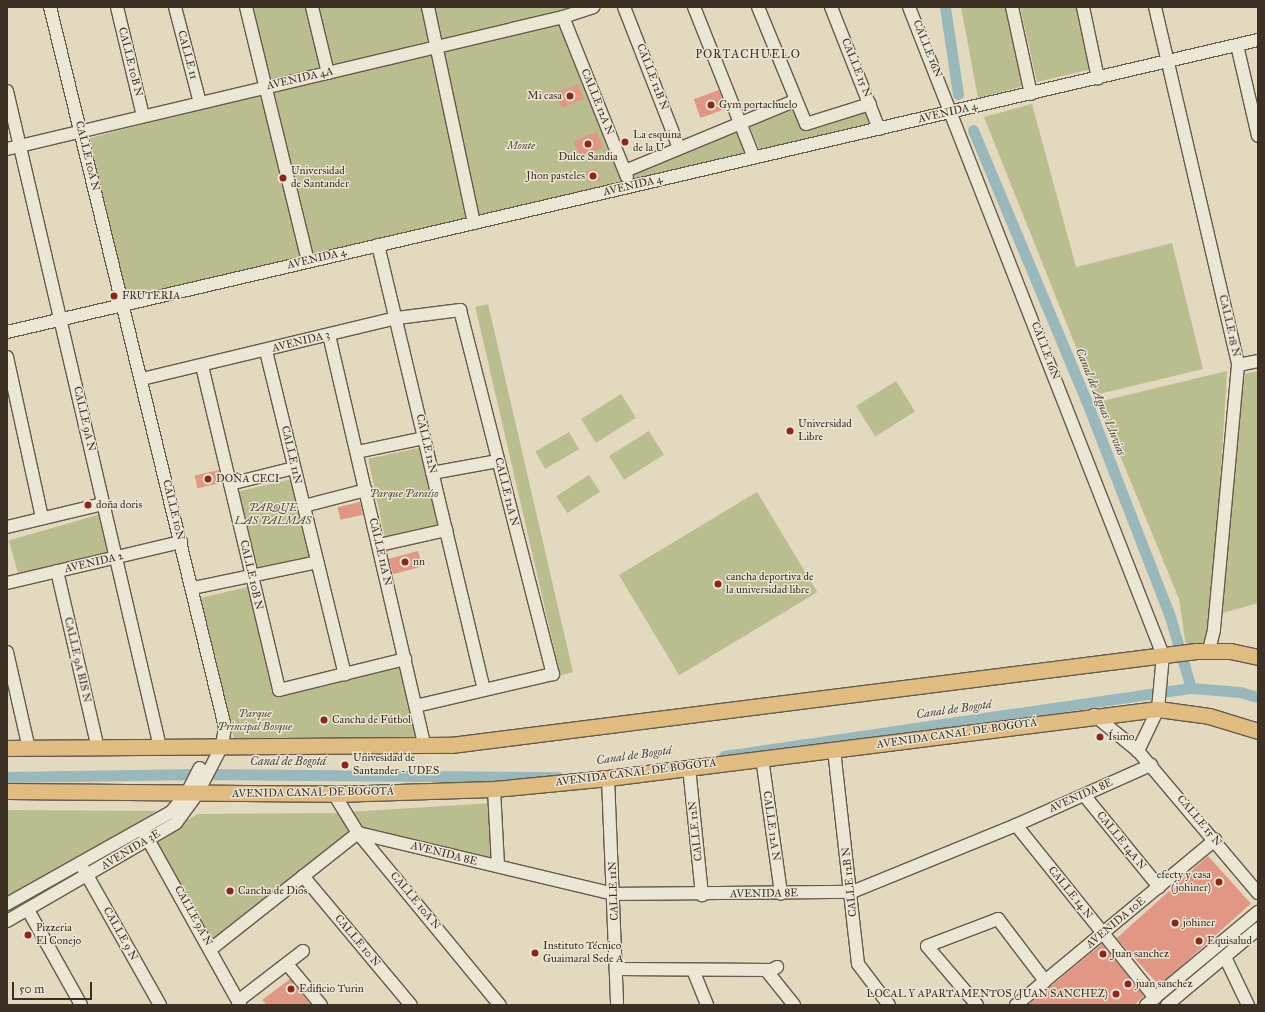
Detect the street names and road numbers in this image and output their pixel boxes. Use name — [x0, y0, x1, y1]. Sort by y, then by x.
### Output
street label: CALLE 16N — [910, 18, 944, 80]
street label: CALLE 10B N — [115, 26, 145, 98]
street label: CALLE 11 — [174, 29, 200, 81]
street label: CALLE 15 N — [838, 37, 874, 99]
street label: CALLE 12B N — [633, 42, 671, 112]
street label: AVENIDA 4A — [265, 65, 335, 93]
street label: CALLE 12A N — [578, 67, 616, 137]
street label: AVENIDA 4 — [917, 100, 979, 126]
street label: CALLE 10A N — [72, 120, 102, 192]
street label: AVENIDA 4 — [602, 173, 664, 199]
street label: AVENIDA 4 — [286, 246, 348, 272]
street label: CALLE 18 N — [1215, 294, 1243, 358]
street label: CALLE 16N — [1028, 320, 1062, 382]
street label: AVENIDA 3 — [271, 328, 331, 356]
street label: CALLE 9A N — [70, 385, 98, 453]
street label: CALLE 12N — [413, 413, 439, 475]
street label: CALLE 11N — [278, 425, 304, 485]
street label: CALLE 12A N — [491, 456, 521, 528]
street label: CALLE 10N — [159, 479, 187, 541]
street label: CALLE 11A N — [366, 517, 394, 587]
street label: CALLE 10B N — [237, 539, 265, 611]
street label: AVENIDA 2 — [63, 550, 125, 576]
street label: CALLE 9A BIS N — [61, 616, 93, 704]
street label: AVENIDA CANAL DE BOGOTÁ — [876, 716, 1038, 752]
street label: AVENIDA CANAL DE BOGOTÁ — [555, 757, 717, 789]
street label: AVENIDA 8E — [1047, 776, 1115, 816]
street label: AVENIDA CANAL DE BOGOTÁ — [232, 785, 394, 801]
street label: CALLE 12A N — [760, 790, 782, 862]
street label: CALLE 15 N — [1174, 793, 1224, 849]
street label: CALLE 12N — [686, 800, 706, 862]
street label: CALLE 14A N — [1094, 809, 1148, 873]
street label: AVENIDA 3E — [99, 827, 163, 873]
street label: AVENIDA 8E — [409, 839, 479, 869]
street label: CALLE 12B N — [840, 846, 860, 918]
street label: CALLE 11N — [606, 861, 622, 921]
street label: CALLE 14 N — [1045, 864, 1095, 922]
street label: CALLE 10A N — [387, 869, 443, 933]
street label: CALLE 9A N — [171, 884, 215, 948]
street label: AVENIDA 8E — [730, 887, 798, 901]
street label: AVENIDA 10E — [1084, 894, 1148, 952]
street label: CALLE 9 N — [100, 905, 140, 963]
street label: CALLE 10 N — [331, 912, 383, 970]

